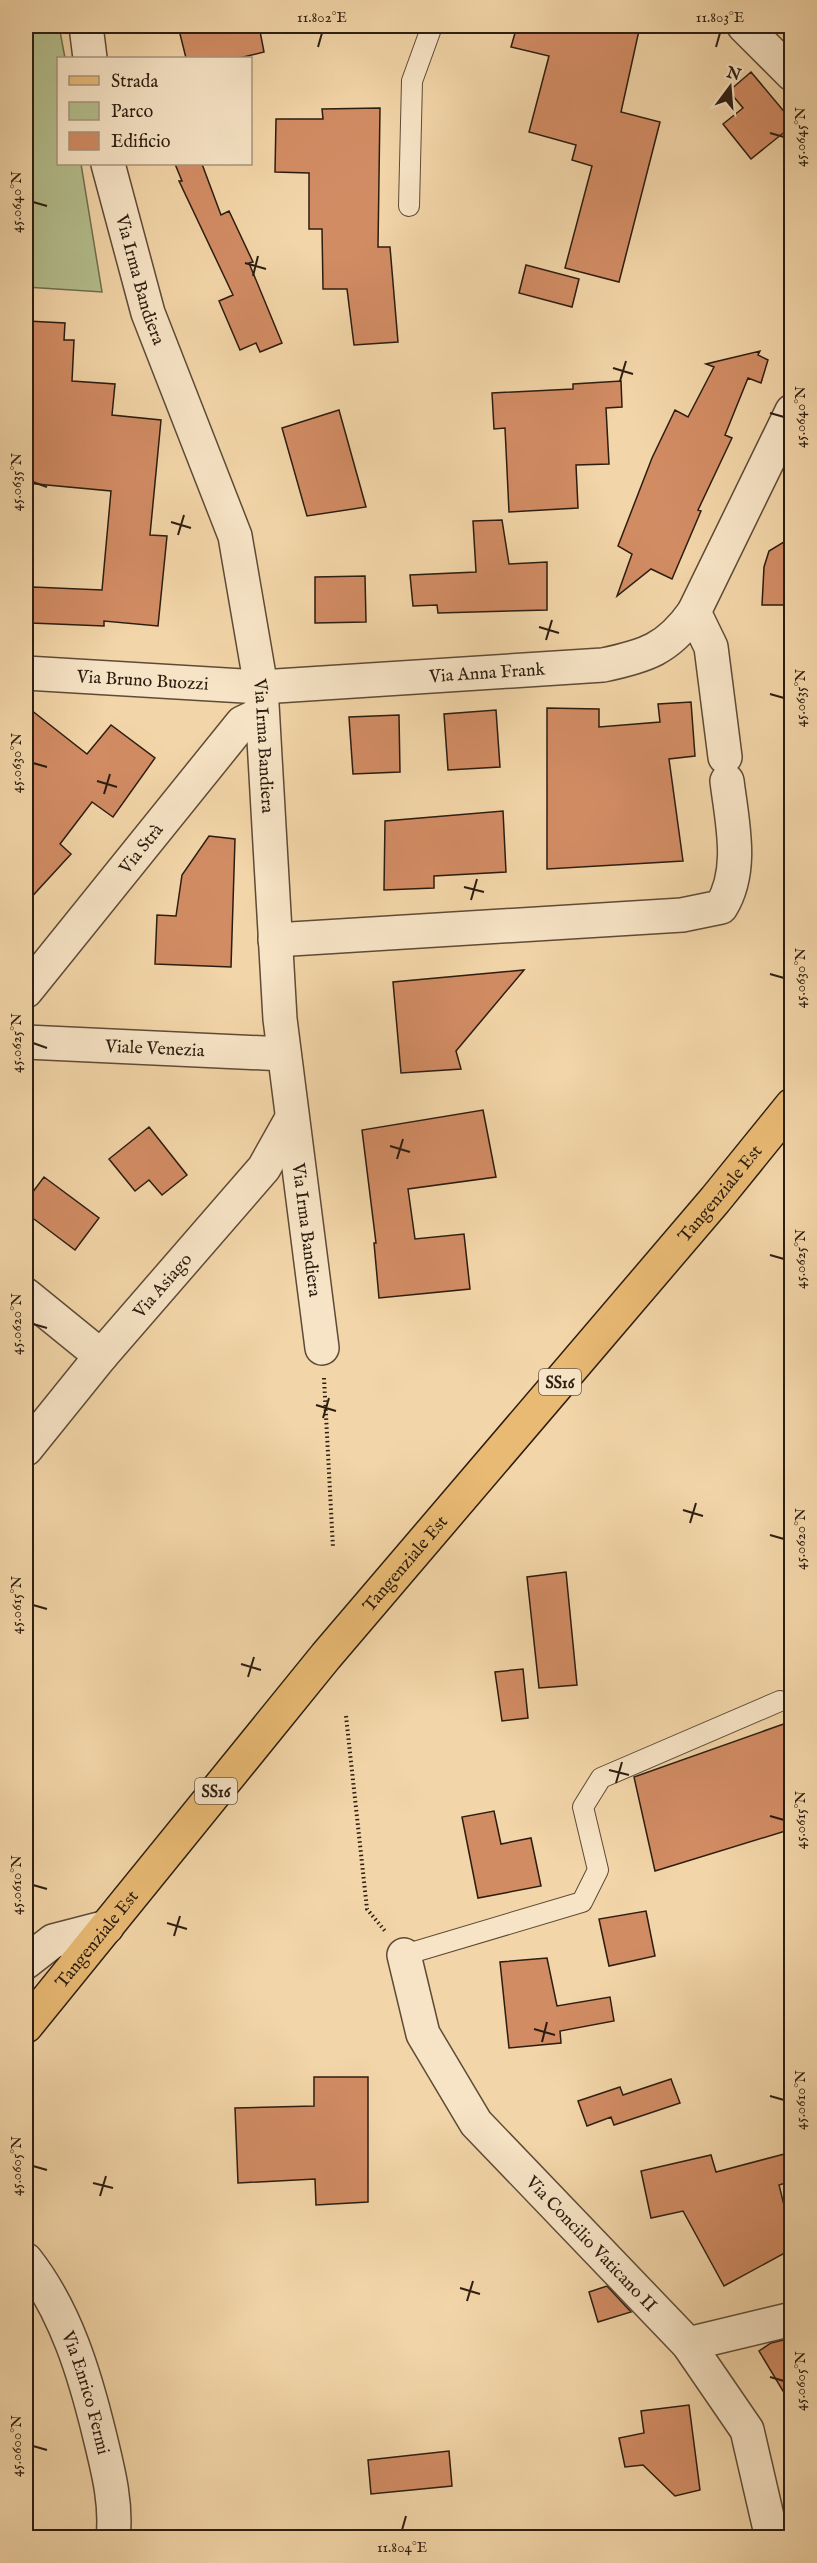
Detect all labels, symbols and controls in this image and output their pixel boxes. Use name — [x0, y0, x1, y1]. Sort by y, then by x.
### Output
text: 11.802°E — [297, 8, 347, 27]
text: 11.803°E — [696, 8, 744, 27]
legend — [57, 57, 252, 165]
north arrow — [700, 57, 760, 117]
text: N — [723, 63, 743, 86]
text: Strada — [111, 71, 158, 94]
text: Parco — [111, 101, 153, 124]
text: 45.0645°N — [791, 107, 810, 167]
text: Edificio — [111, 131, 171, 154]
text: 45.0640°N — [7, 171, 26, 233]
street label: Via Irma Bandiera — [109, 211, 169, 349]
text: 45.0640°N — [791, 386, 810, 448]
text: 45.0635°N — [7, 453, 26, 511]
street label: Via Anna Frank — [427, 659, 546, 689]
street label: Via Bruno Buozzi — [75, 666, 209, 697]
text: 45.0635°N — [791, 669, 810, 727]
street label: Via Irma Bandiera — [247, 676, 278, 814]
text: 45.0630°N — [7, 733, 26, 793]
street label: Via Strà — [114, 819, 169, 880]
text: 45.0630°N — [791, 948, 810, 1008]
text: 45.0625°N — [7, 1013, 26, 1073]
street label: Viale Venezia — [104, 1036, 205, 1063]
street label: Tangenziale Est — [674, 1141, 768, 1248]
street label: Via Irma Bandiera — [285, 1161, 325, 1299]
text: 45.0625°N — [791, 1229, 810, 1289]
street label: Via Asiago — [128, 1249, 198, 1324]
text: 45.0620°N — [7, 1293, 26, 1355]
road number: SS16 — [539, 1369, 581, 1395]
text: 45.0620°N — [791, 1508, 810, 1570]
street label: Tangenziale Est — [358, 1511, 454, 1617]
text: 45.0615°N — [7, 1576, 26, 1634]
road number: SS16 — [195, 1778, 237, 1804]
text: 45.0615°N — [791, 1791, 810, 1849]
text: 45.0610°N — [7, 1855, 26, 1915]
street label: Tangenziale Est — [51, 1886, 144, 1994]
text: 45.0610°N — [791, 2070, 810, 2130]
text: 45.0605°N — [7, 2136, 26, 2196]
street label: Via Concilio Vaticano II — [519, 2171, 661, 2318]
street label: Via Enrico Fermi — [55, 2327, 114, 2457]
text: 45.0605°N — [791, 2351, 810, 2411]
text: 45.0600°N — [7, 2415, 26, 2477]
text: 11.804°E — [377, 2538, 427, 2557]

